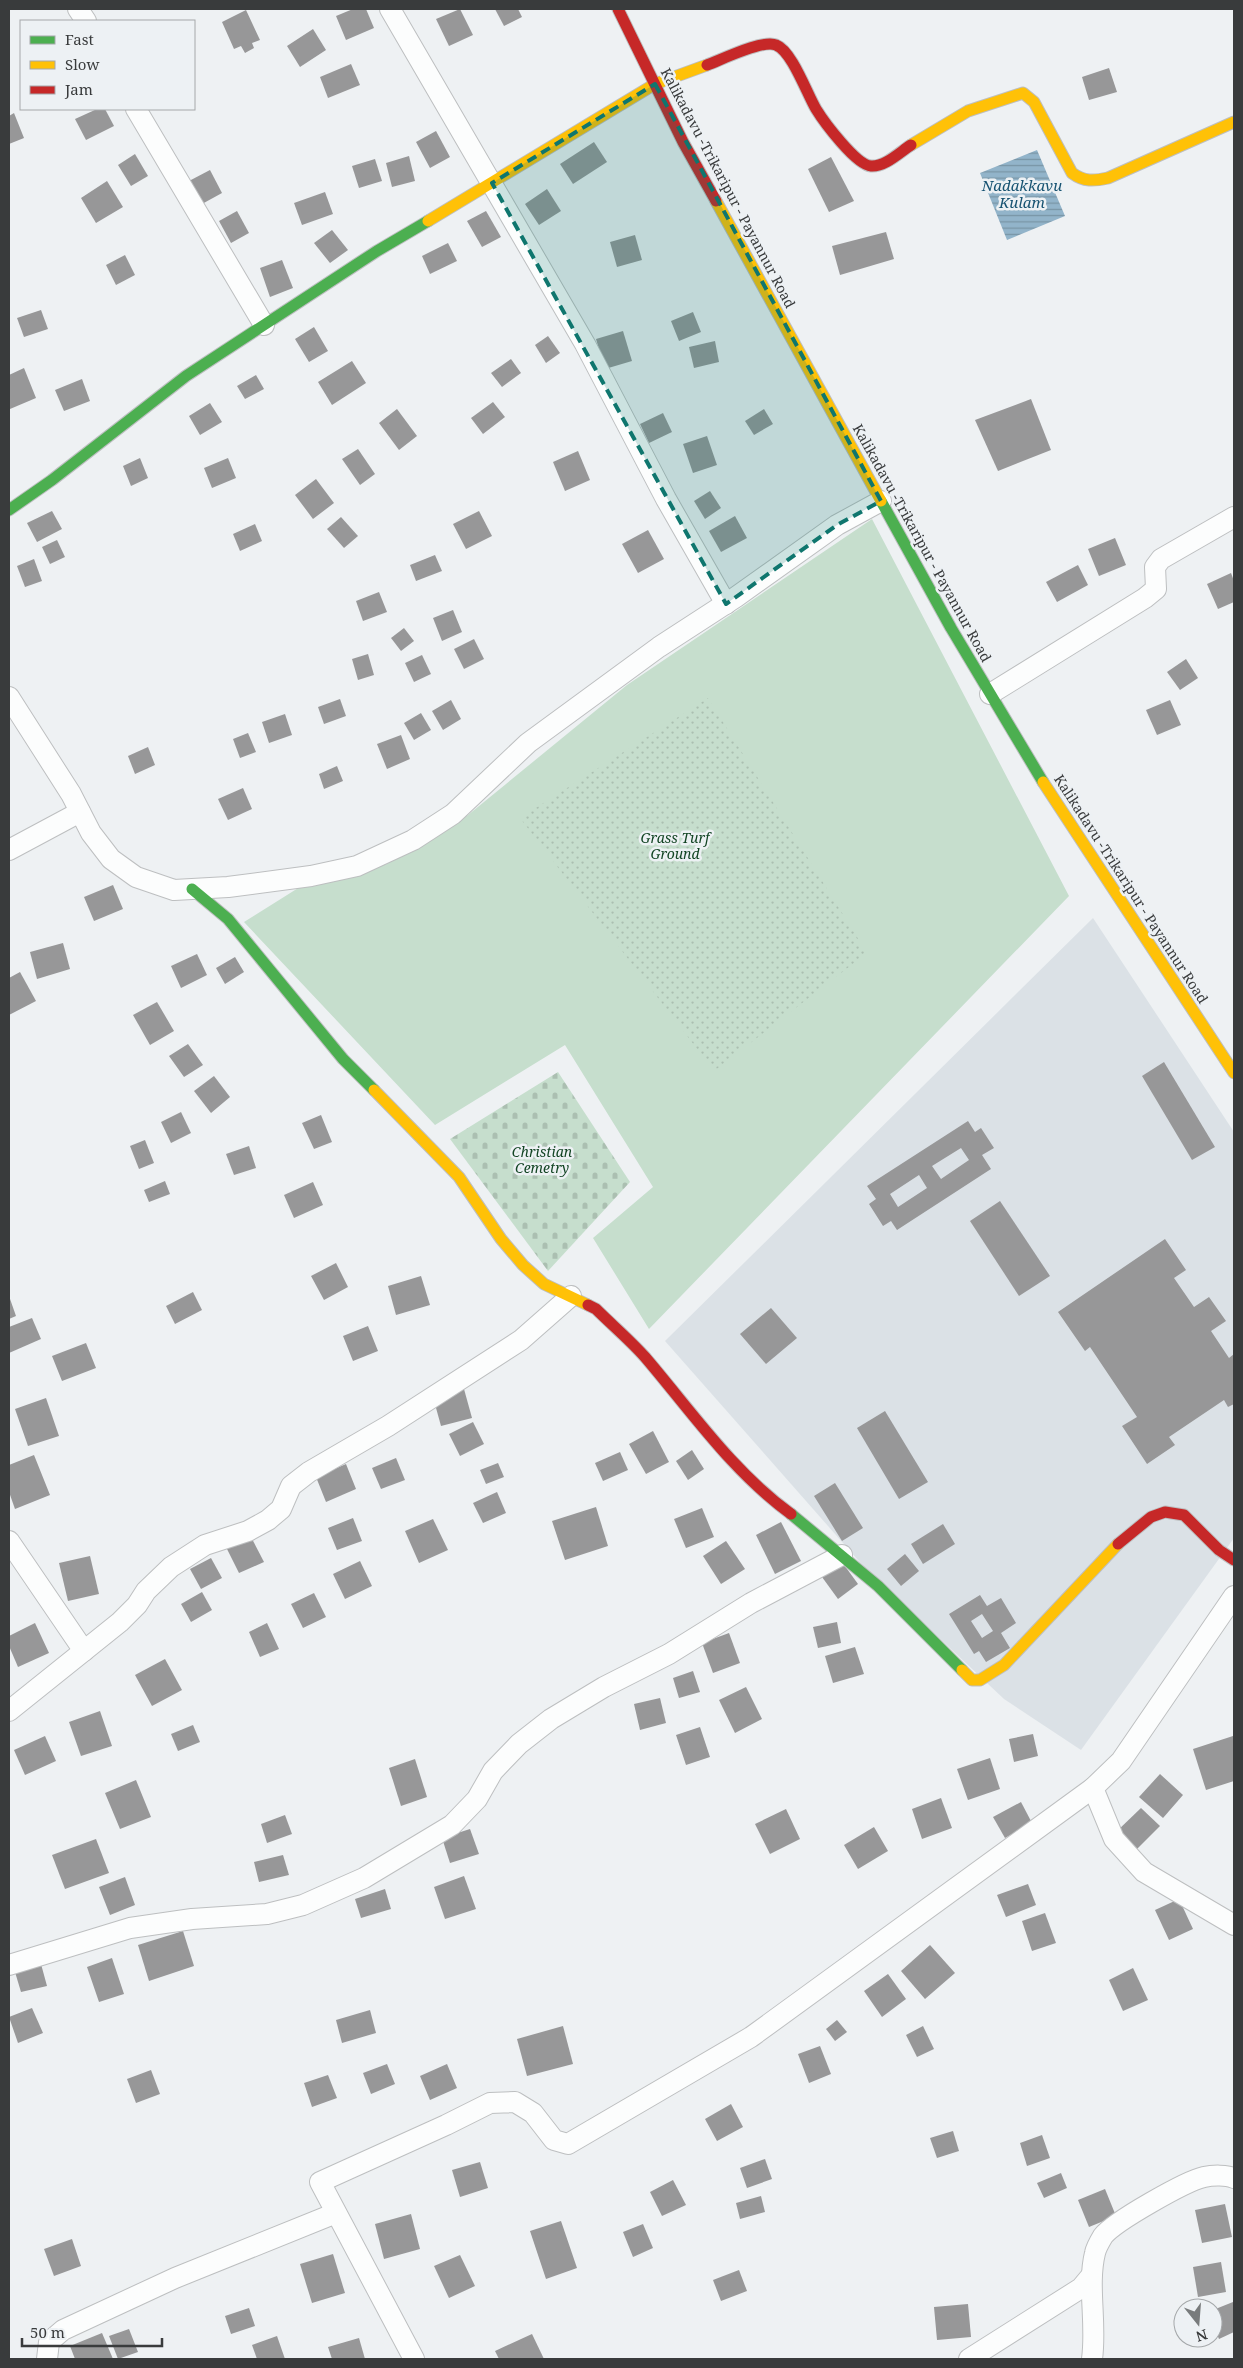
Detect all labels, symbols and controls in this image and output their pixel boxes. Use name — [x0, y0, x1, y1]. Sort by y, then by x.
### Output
legend — [20, 20, 195, 110]
text: Fast — [65, 29, 94, 49]
text: Slow — [65, 54, 99, 74]
street label: Kalikadavu -Trikaripur - Payannur Road — [657, 64, 800, 311]
text: Jam — [64, 79, 93, 99]
water label: Nadakkavu Kulam — [981, 175, 1062, 212]
street label: Kalikadavu -Trikaripur - Payannur Road — [849, 420, 996, 665]
street label: Kalikadavu -Trikaripur - Payannur Road — [1050, 771, 1213, 1007]
park label: Grass Turf Ground — [641, 828, 712, 863]
park label: Christian Cemetry — [512, 1142, 573, 1177]
north arrow — [1173, 2298, 1223, 2348]
scale bar — [22, 2316, 162, 2348]
text: 50 m — [30, 2322, 65, 2342]
text: N — [1194, 2325, 1210, 2347]

